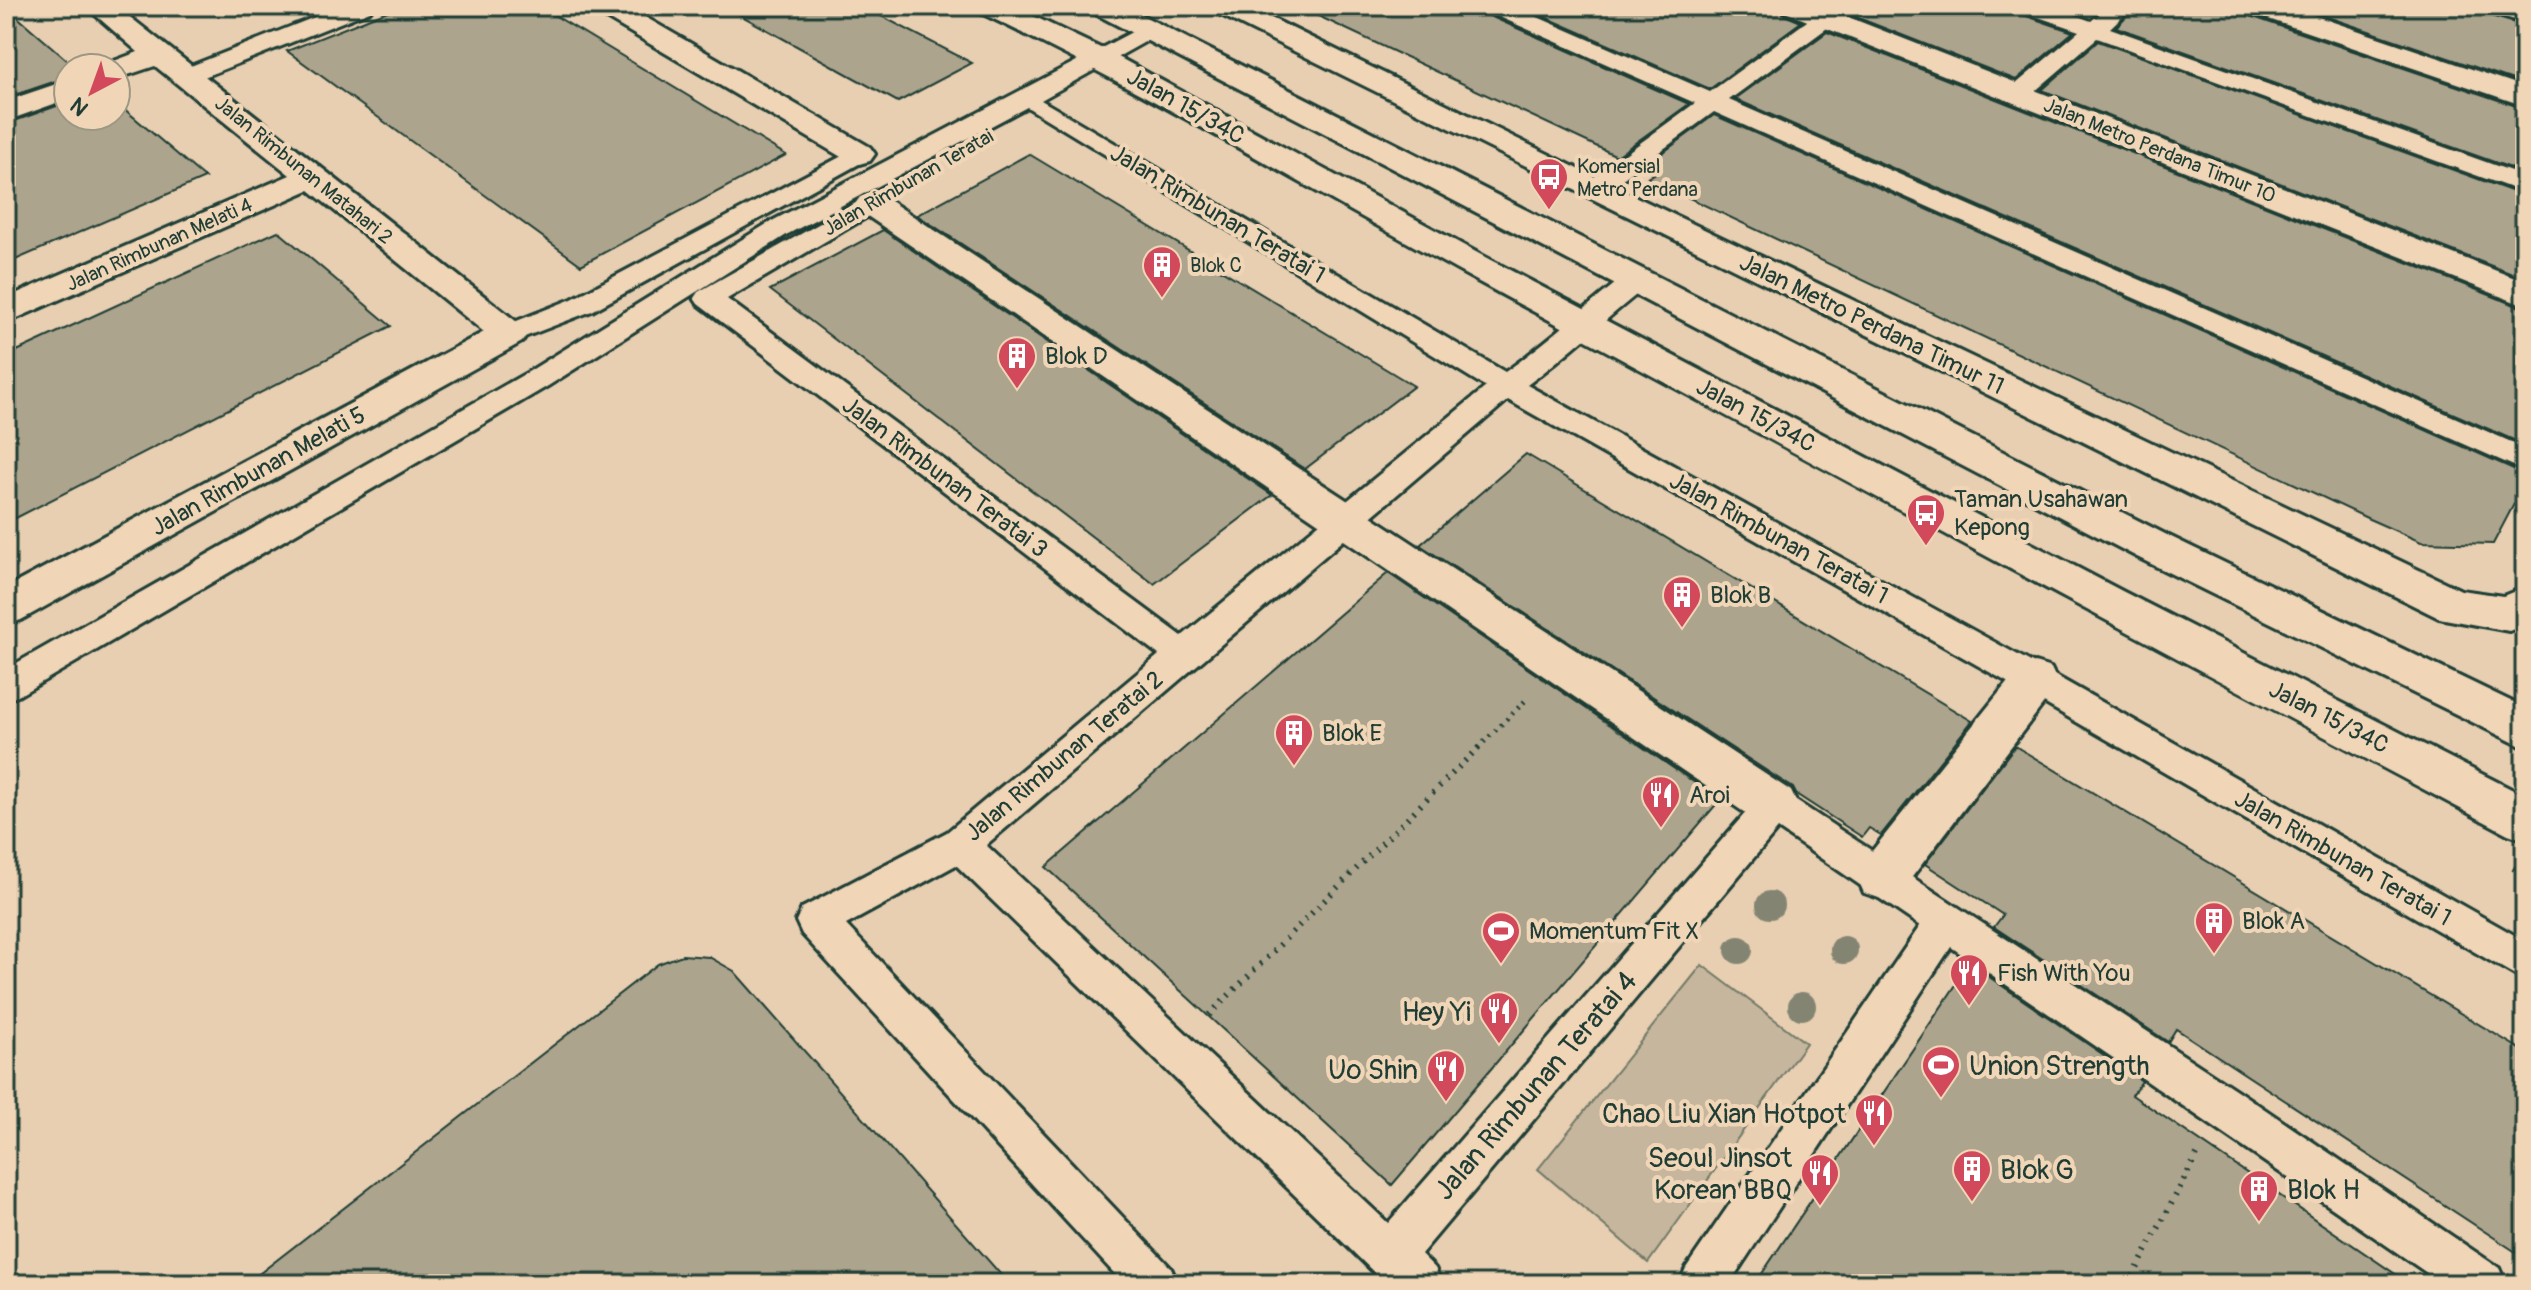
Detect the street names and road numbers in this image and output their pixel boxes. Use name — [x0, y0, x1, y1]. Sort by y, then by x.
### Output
street label: Jalan 15/34C — [1122, 62, 1250, 151]
street label: Jalan Rimbunan Matahari 2 — [210, 91, 398, 250]
street label: Jalan Metro Perdana Timur 10 — [2040, 92, 2280, 209]
street label: Jalan Rimbunan Teratai — [819, 123, 998, 241]
street label: Jalan Rimbunan Teratai 1 — [1105, 139, 1330, 290]
street label: Jalan Rimbunan Melati 4 — [62, 192, 257, 297]
street label: Jalan Metro Perdana Timur 11 — [1735, 248, 2009, 401]
street label: Jalan 15/34C — [1691, 372, 1820, 459]
street label: Jalan Rimbunan Teratai 3 — [836, 391, 1053, 564]
street label: Jalan Rimbunan Melati 5 — [146, 400, 370, 542]
street label: Jalan Rimbunan Teratai 1 — [1664, 466, 1893, 611]
street label: Jalan Rimbunan Teratai 2 — [959, 665, 1169, 848]
street label: Jalan 15/34C — [2264, 675, 2394, 760]
street label: Jalan Rimbunan Teratai 1 — [2229, 784, 2456, 932]
street label: Jalan Rimbunan Teratai 4 — [1427, 964, 1645, 1208]

